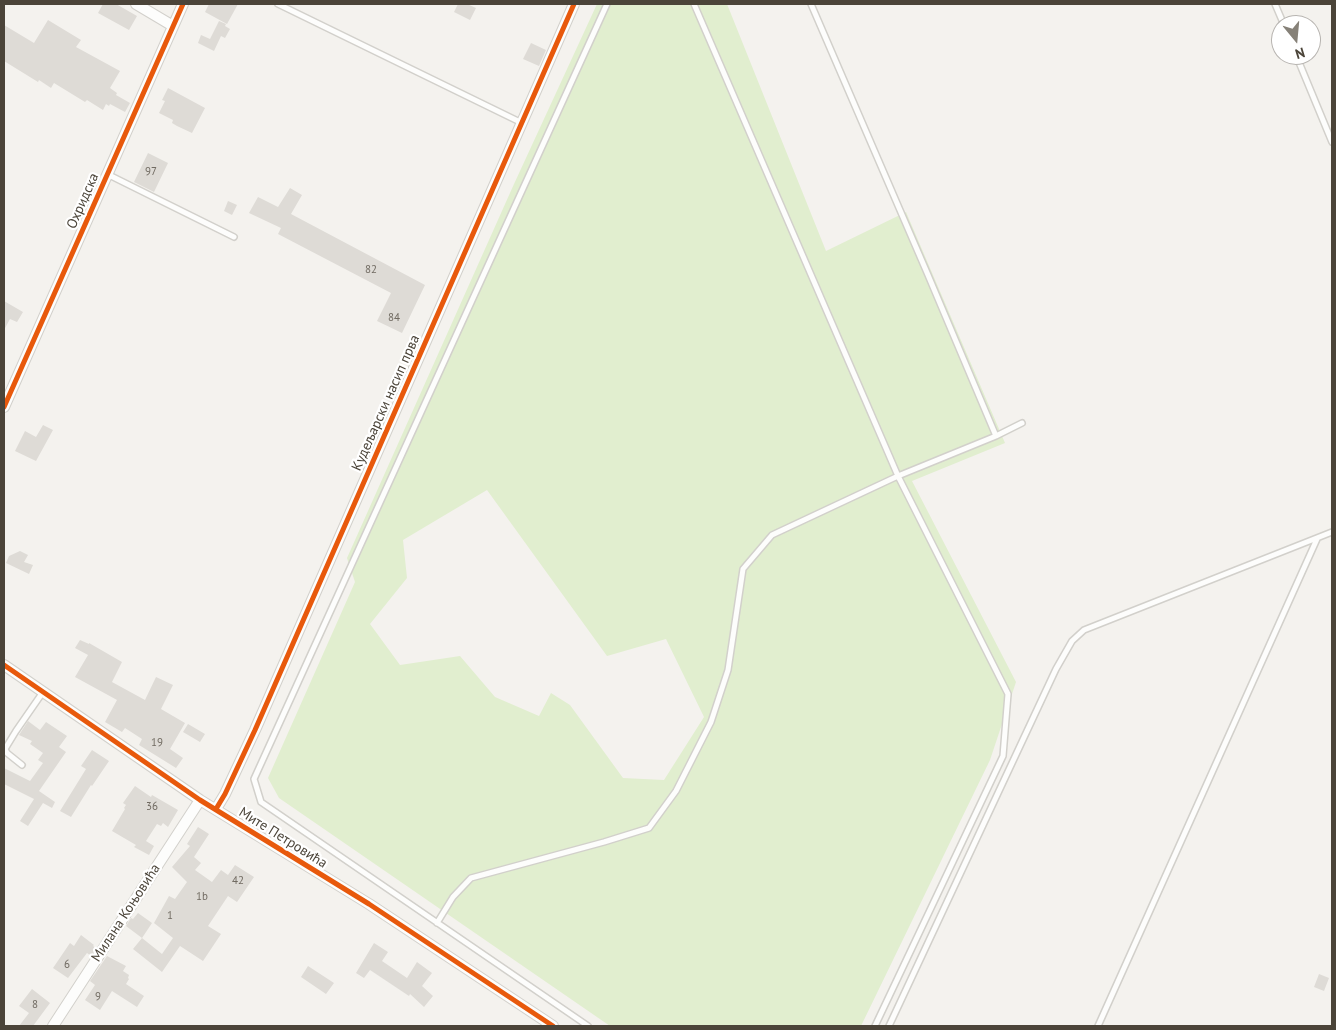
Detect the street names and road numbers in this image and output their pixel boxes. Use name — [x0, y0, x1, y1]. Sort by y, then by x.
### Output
street label: Охридска — [63, 171, 103, 231]
street label: Кудељарски насип прва — [348, 332, 424, 474]
street label: Мите Петровића — [236, 804, 330, 872]
street label: Милана Коњовића — [88, 861, 164, 965]

